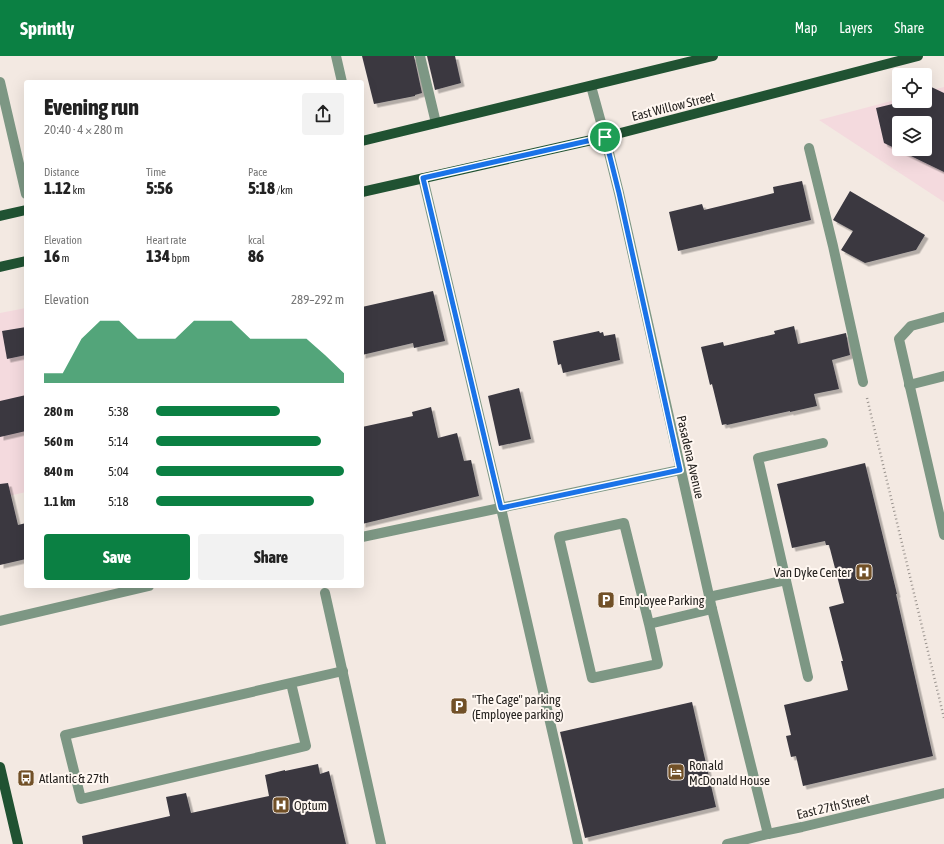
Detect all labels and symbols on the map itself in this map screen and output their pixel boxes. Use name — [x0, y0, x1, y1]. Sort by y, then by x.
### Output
street label: East Willow Street — [630, 89, 716, 124]
pin — [588, 120, 622, 154]
street label: Pasadena Avenue — [674, 414, 707, 500]
hospital icon: Van Dyke Center — [854, 562, 874, 582]
place label: Van Dyke Center — [774, 565, 851, 580]
parking icon: Employee Parking — [596, 590, 616, 610]
place label: Employee Parking — [619, 593, 705, 608]
place label: "The Cage" parking (Employee parking) — [472, 692, 564, 722]
parking icon: "The Cage" parking (Employee parking) — [449, 696, 469, 716]
place label: Ronald McDonald House — [689, 758, 770, 788]
hotel icon: Ronald McDonald House — [666, 762, 686, 782]
bus stop icon: Atlantic & 27th — [16, 768, 36, 788]
place label: Atlantic & 27th — [39, 771, 109, 786]
street label: East 27th Street — [795, 791, 871, 822]
hospital icon: Optum — [271, 795, 291, 815]
place label: Optum — [294, 798, 327, 813]

